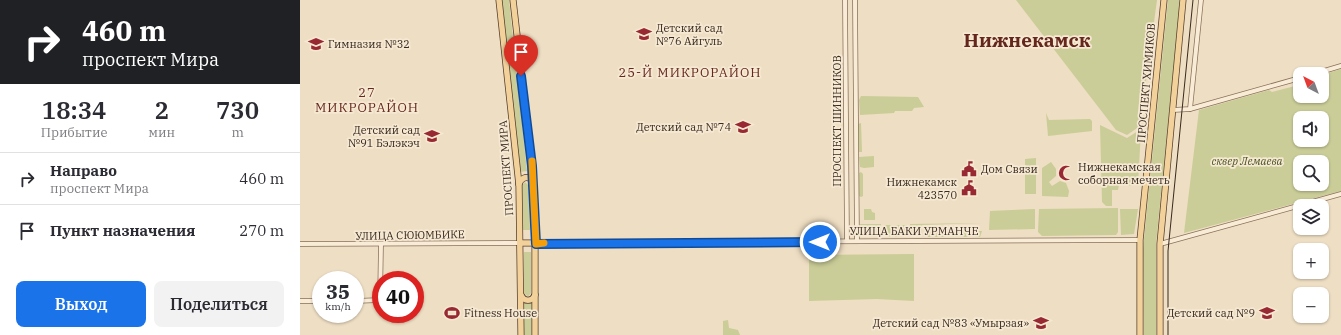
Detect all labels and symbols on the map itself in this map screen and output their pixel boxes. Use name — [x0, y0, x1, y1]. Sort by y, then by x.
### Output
place label: Детский сад №76 Айгуль — [656, 21, 723, 48]
street label: ПРОСПЕКТ ХИМИКОВ — [1134, 22, 1158, 144]
school or university icon: Детский сад №76 Айгуль — [635, 25, 653, 43]
district label: Нижнекамск — [964, 28, 1091, 52]
school or university icon: Гимназия №32 — [307, 35, 325, 53]
pin — [504, 35, 538, 76]
place label: Гимназия №32 — [328, 37, 410, 51]
street label: ПРОСПЕКТ ШИННИКОВ — [830, 55, 844, 187]
district label: 25-Й МИКРОРАЙОН — [618, 64, 762, 81]
north arrow — [1293, 67, 1329, 103]
district label: 27 МИКРОРАЙОН — [315, 84, 419, 116]
school or university icon: Детский сад №74 — [734, 118, 752, 136]
street label: ПРОСПЕКТ МИРА — [496, 119, 516, 216]
place label: Детский сад №74 — [636, 120, 731, 134]
place label: Детский сад №91 Бэлэкэч — [348, 123, 420, 150]
school or university icon: Детский сад №91 Бэлэкэч — [423, 127, 441, 145]
park label: сквер Лемаева — [1211, 154, 1283, 168]
public building icon: Дом Связи — [960, 160, 978, 178]
place label: Нижнекамская соборная мечеть — [1078, 160, 1170, 187]
place label: Дом Связи — [981, 162, 1038, 176]
mosque icon: Нижнекамская соборная мечеть — [1057, 164, 1075, 182]
place label: Нижнекамск 423570 — [886, 175, 958, 202]
public building icon: Нижнекамск 423570 — [960, 179, 978, 197]
position arrow — [799, 221, 841, 263]
street label: УЛИЦА БАКИ УРМАНЧЕ — [850, 224, 978, 238]
street label: УЛИЦА СЮЮМБИКЕ — [355, 227, 465, 243]
speed limit sign: 40 — [372, 271, 424, 323]
sports icon: Fitness House — [443, 304, 461, 322]
school or university icon: Детский сад №9 — [1258, 304, 1276, 322]
place label: Fitness House — [464, 306, 537, 320]
place label: Детский сад №9 — [1167, 306, 1255, 320]
school or university icon: Детский сад №83 «Умырзая» — [1032, 314, 1050, 332]
place label: Детский сад №83 «Умырзая» — [873, 316, 1029, 330]

